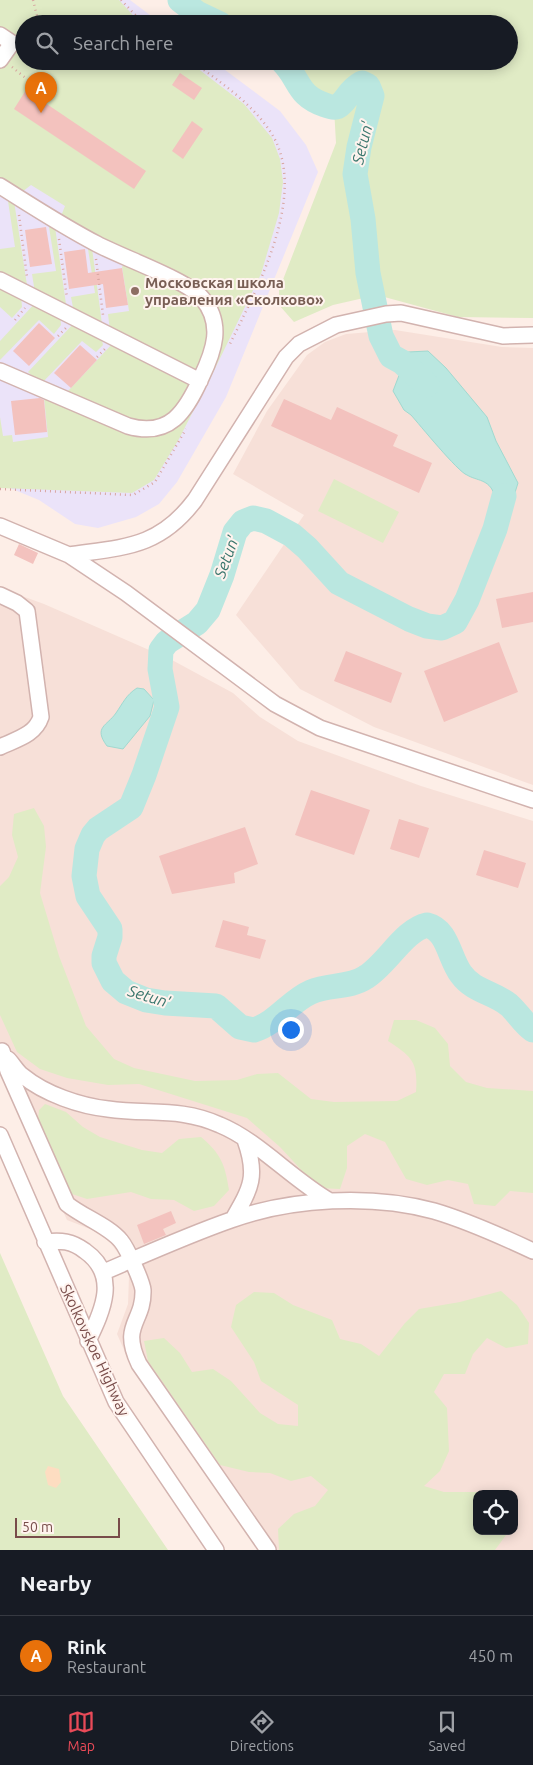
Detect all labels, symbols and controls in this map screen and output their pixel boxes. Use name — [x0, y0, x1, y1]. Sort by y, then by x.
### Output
search box — [15, 15, 518, 70]
icon: search — [33, 29, 61, 57]
text: Search here — [73, 32, 173, 54]
pin: A — [25, 72, 57, 113]
water label: Setun' — [348, 119, 376, 167]
place label: Московская школа управления «Сколково» — [145, 274, 324, 308]
marker: Московская школа управления «Сколково» — [129, 285, 141, 297]
water label: Setun' — [210, 532, 242, 581]
water label: Setun' — [125, 981, 173, 1011]
your location — [278, 1017, 304, 1043]
street label: Skolkovskoe Highway — [57, 1281, 133, 1419]
map controls — [473, 1490, 518, 1535]
button: locate — [473, 1490, 518, 1535]
scale bar — [15, 1515, 120, 1538]
text: 50 m — [22, 1519, 53, 1535]
text: Nearby — [20, 1571, 91, 1595]
text: Rink — [67, 1636, 107, 1658]
text: A — [30, 1647, 42, 1665]
text: 450 m — [468, 1647, 513, 1665]
text: Restaurant — [67, 1658, 146, 1676]
tab: Map — [67, 1708, 95, 1754]
tab: Directions — [230, 1708, 294, 1754]
tab: Saved — [428, 1708, 466, 1754]

